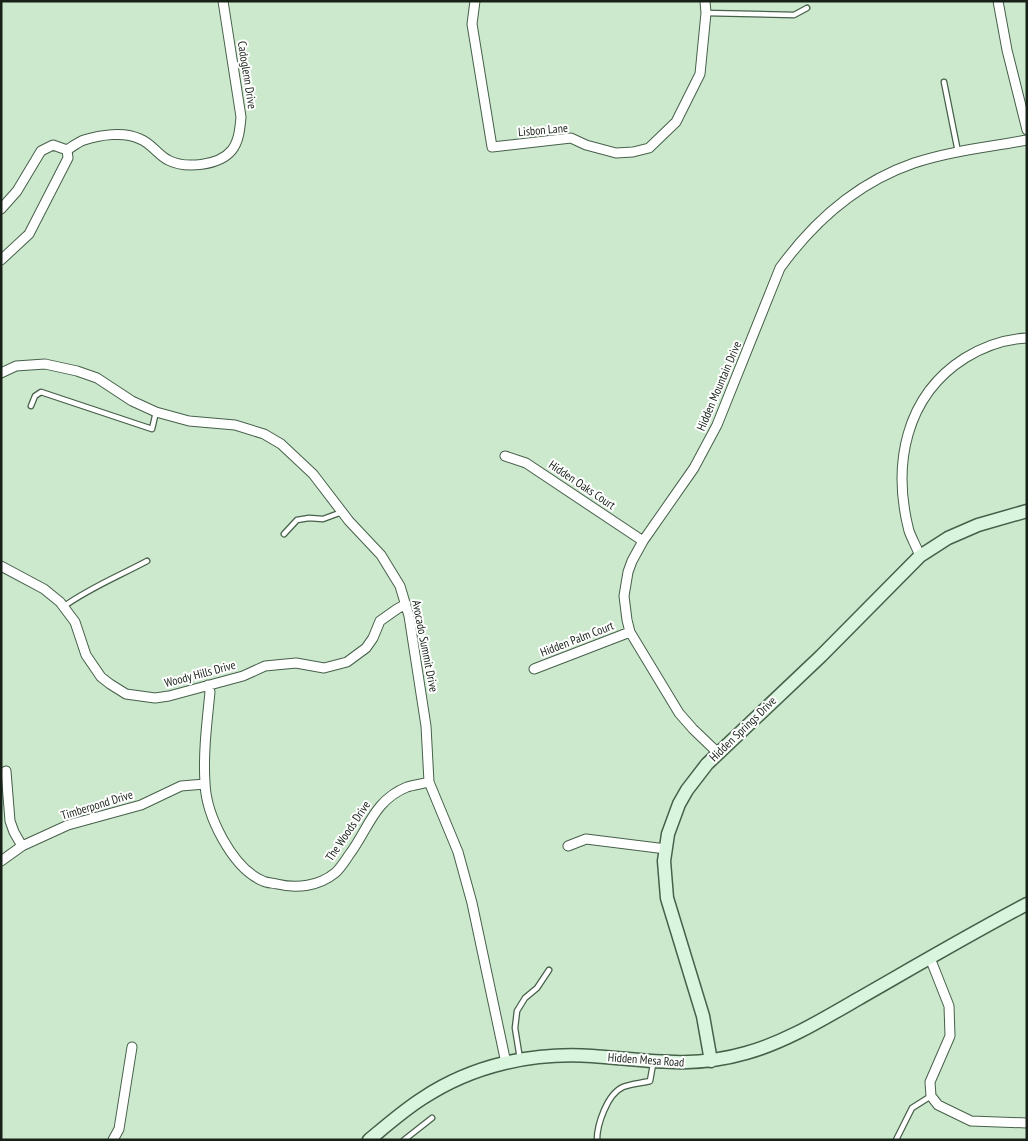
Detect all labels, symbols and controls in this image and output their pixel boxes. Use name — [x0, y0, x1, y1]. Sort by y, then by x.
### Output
street label: Cadoglenn Drive — [235, 40, 260, 110]
street label: Lisbon Lane — [518, 120, 568, 139]
street label: Hidden Mountain Drive — [693, 339, 744, 433]
street label: Hidden Oaks Court — [546, 457, 619, 513]
street label: Avocado Summit Drive — [409, 599, 442, 693]
street label: Hidden Palm Court — [538, 617, 616, 659]
street label: Woody Hills Drive — [163, 657, 237, 690]
street label: Hidden Springs Drive — [706, 693, 779, 764]
street label: Timberpond Drive — [59, 786, 135, 823]
street label: The Woods Drive — [322, 798, 373, 864]
street label: Hidden Mesa Road — [607, 1049, 685, 1070]

